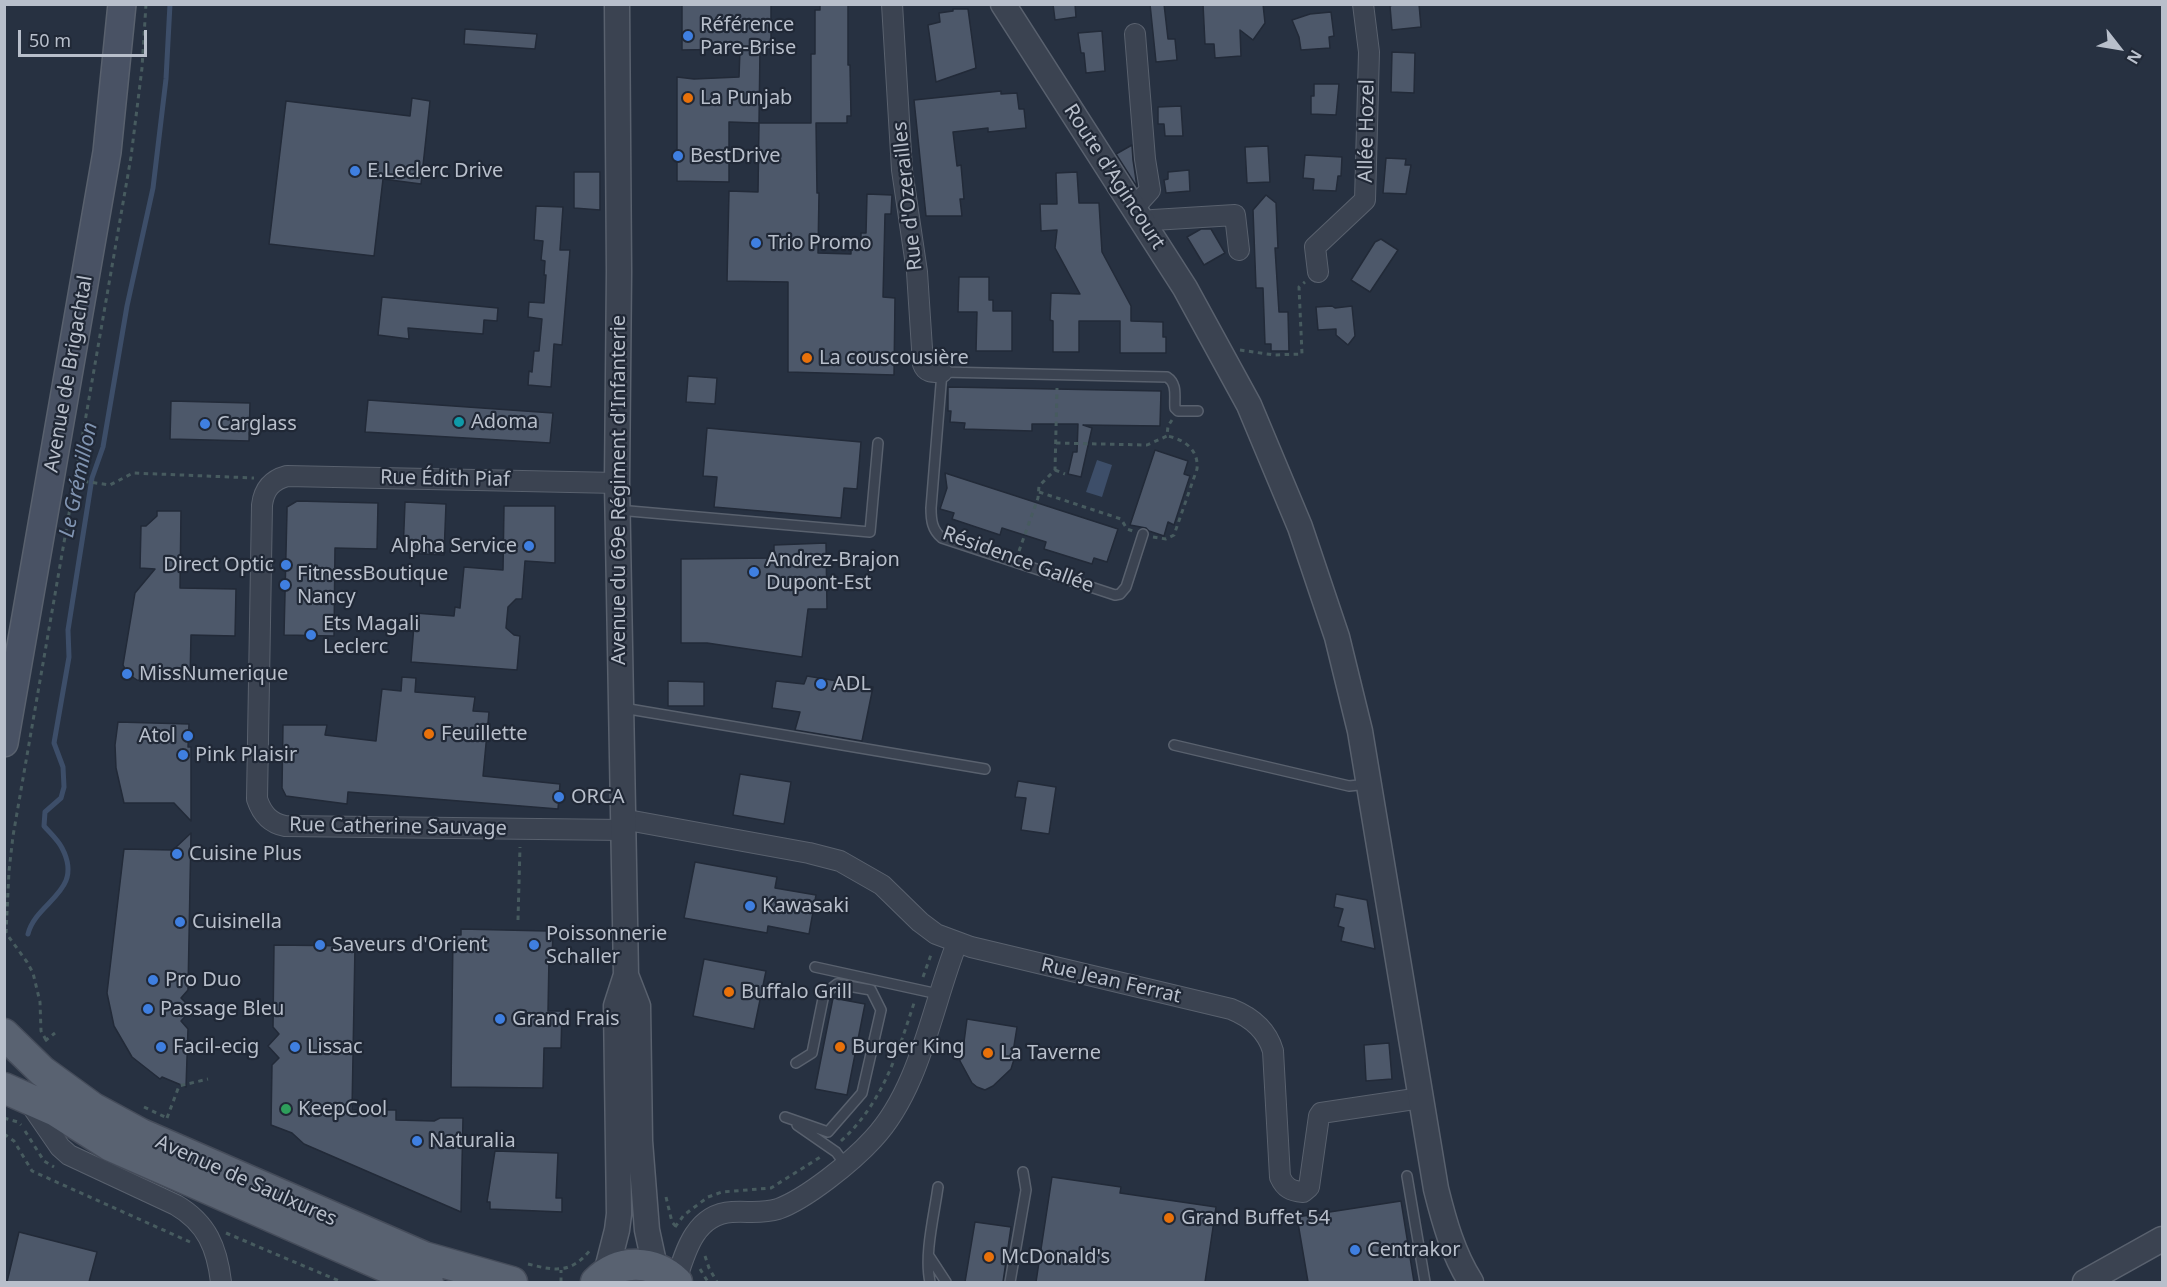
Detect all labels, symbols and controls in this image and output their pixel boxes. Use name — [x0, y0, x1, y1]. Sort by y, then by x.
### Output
place label: Référence Pare-Brise — [700, 13, 796, 60]
scale bar — [21, 18, 150, 56]
north arrow — [2089, 18, 2149, 78]
text: 50 m — [29, 28, 71, 52]
marker: Référence Pare-Brise — [681, 29, 695, 43]
text: N — [2122, 46, 2147, 69]
street label: Allée Hozel — [1354, 79, 1380, 183]
place label: La Punjab — [700, 86, 792, 110]
marker: La Punjab — [681, 91, 695, 105]
street label: Route d'Agincourt — [1058, 100, 1170, 254]
street label: Rue d'Ozerailles — [888, 120, 928, 272]
place label: BestDrive — [690, 144, 781, 168]
marker: BestDrive — [671, 149, 685, 163]
place label: E.Leclerc Drive — [367, 159, 503, 183]
marker: E.Leclerc Drive — [348, 164, 362, 178]
place label: Trio Promo — [768, 231, 872, 255]
marker: Trio Promo — [749, 236, 763, 250]
street label: Avenue de Brigachtal — [40, 274, 98, 474]
street label: Avenue du 69e Régiment d'Infanterie — [607, 315, 631, 665]
place label: La couscousière — [819, 346, 969, 370]
marker: La couscousière — [800, 351, 814, 365]
place label: Adoma — [471, 410, 538, 434]
place label: Carglass — [217, 412, 297, 436]
marker: Adoma — [452, 415, 466, 429]
marker: Carglass — [198, 417, 212, 431]
water label: Le Grémillon — [54, 420, 104, 540]
street label: Rue Édith Piaf — [380, 466, 510, 492]
street label: Résidence Gallée — [939, 522, 1097, 598]
place label: Alpha Service — [391, 534, 517, 558]
marker: Alpha Service — [522, 539, 536, 553]
place label: Andrez-Brajon Dupont-Est — [766, 548, 900, 595]
place label: Direct Optic — [163, 553, 274, 577]
marker: Direct Optic — [279, 558, 293, 572]
place label: FitnessBoutique Nancy — [297, 562, 448, 609]
marker: Andrez-Brajon Dupont-Est — [747, 565, 761, 579]
marker: FitnessBoutique Nancy — [278, 578, 292, 592]
place label: Ets Magali Leclerc — [323, 612, 419, 659]
marker: Ets Magali Leclerc — [304, 628, 318, 642]
place label: MissNumerique — [139, 662, 288, 686]
marker: MissNumerique — [120, 667, 134, 681]
place label: ADL — [833, 672, 871, 696]
marker: ADL — [814, 677, 828, 691]
place label: Feuillette — [441, 722, 527, 746]
place label: Atol — [139, 724, 176, 748]
marker: Feuillette — [422, 727, 436, 741]
marker: Atol — [181, 729, 195, 743]
place label: Pink Plaisir — [195, 743, 297, 767]
marker: Pink Plaisir — [176, 748, 190, 762]
place label: ORCA — [571, 785, 624, 809]
marker: ORCA — [552, 790, 566, 804]
street label: Rue Catherine Sauvage — [289, 813, 507, 841]
place label: Cuisine Plus — [189, 842, 302, 866]
marker: Cuisine Plus — [170, 847, 184, 861]
place label: Kawasaki — [762, 894, 849, 918]
marker: Kawasaki — [743, 899, 757, 913]
place label: Cuisinella — [192, 910, 282, 934]
marker: Cuisinella — [173, 915, 187, 929]
place label: Poissonnerie Schaller — [546, 922, 667, 969]
place label: Saveurs d'Orient — [332, 933, 488, 957]
marker: Saveurs d'Orient — [313, 938, 327, 952]
marker: Poissonnerie Schaller — [527, 938, 541, 952]
street label: Rue Jean Ferrat — [1039, 953, 1183, 1009]
place label: Pro Duo — [165, 968, 241, 992]
marker: Pro Duo — [146, 973, 160, 987]
place label: Buffalo Grill — [741, 980, 852, 1004]
marker: Buffalo Grill — [722, 985, 736, 999]
place label: Passage Bleu — [160, 997, 284, 1021]
marker: Passage Bleu — [141, 1002, 155, 1016]
place label: Grand Frais — [512, 1007, 620, 1031]
marker: Grand Frais — [493, 1012, 507, 1026]
place label: Facil-ecig — [173, 1035, 259, 1059]
place label: Lissac — [307, 1035, 363, 1059]
place label: Burger King — [852, 1035, 965, 1059]
marker: Facil-ecig — [154, 1040, 168, 1054]
marker: Lissac — [288, 1040, 302, 1054]
marker: Burger King — [833, 1040, 847, 1054]
place label: La Taverne — [1000, 1041, 1101, 1065]
marker: La Taverne — [981, 1046, 995, 1060]
place label: KeepCool — [298, 1097, 387, 1121]
marker: KeepCool — [279, 1102, 293, 1116]
place label: Naturalia — [429, 1129, 516, 1153]
street label: Avenue de Saulxures — [152, 1130, 340, 1232]
marker: Naturalia — [410, 1134, 424, 1148]
place label: Grand Buffet 54 — [1181, 1206, 1330, 1230]
marker: Grand Buffet 54 — [1162, 1211, 1176, 1225]
place label: Centrakor — [1367, 1238, 1461, 1262]
marker: Centrakor — [1348, 1243, 1362, 1257]
place label: McDonald's — [1001, 1245, 1110, 1269]
marker: McDonald's — [982, 1250, 996, 1264]

